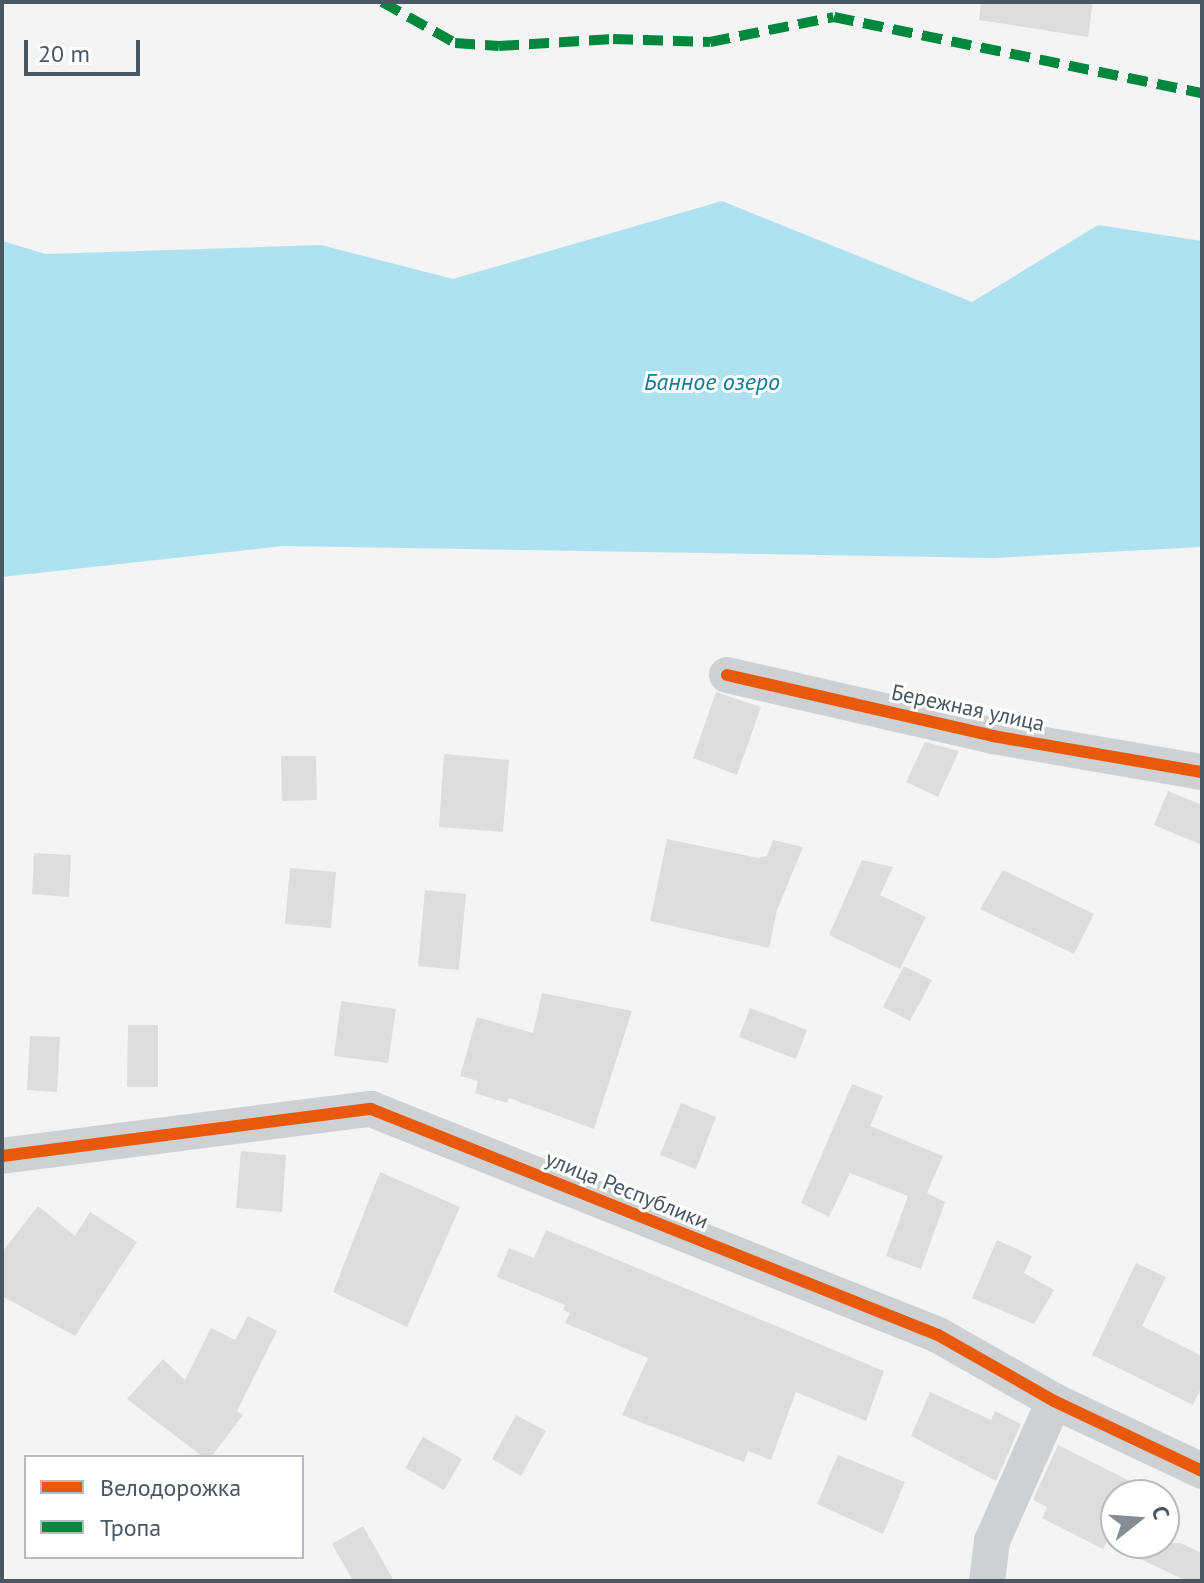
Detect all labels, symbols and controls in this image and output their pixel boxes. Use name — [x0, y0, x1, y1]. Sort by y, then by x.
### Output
scale bar — [28, 24, 144, 74]
text: 20 m — [38, 38, 90, 69]
water label: Банное озеро — [644, 368, 780, 396]
street label: Бережная улица — [889, 679, 1047, 737]
street label: улица Республики — [542, 1145, 712, 1235]
legend — [24, 1455, 304, 1559]
text: Велодорожка — [100, 1472, 241, 1503]
north arrow — [1100, 1479, 1180, 1559]
text: С — [1146, 1503, 1176, 1523]
text: Тропа — [100, 1512, 161, 1543]

